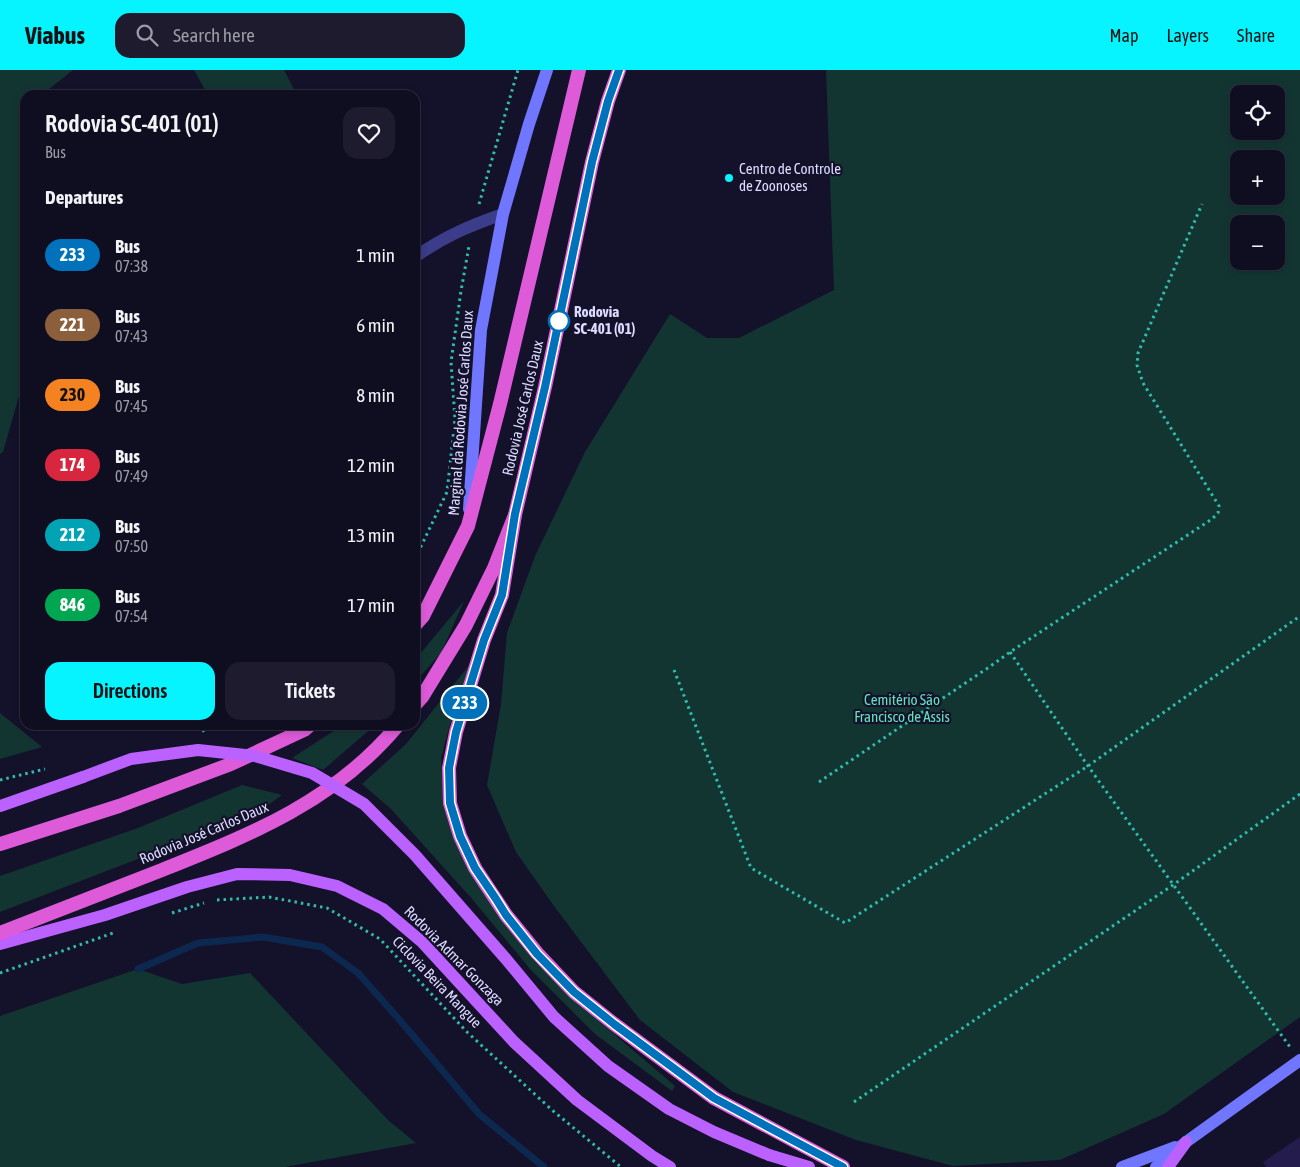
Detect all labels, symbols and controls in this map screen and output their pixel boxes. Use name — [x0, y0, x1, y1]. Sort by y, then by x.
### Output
search box — [115, 13, 465, 58]
icon: search — [133, 21, 161, 49]
text: Viabus — [25, 22, 85, 49]
text: Search here — [173, 24, 255, 46]
text: Map — [1109, 25, 1138, 46]
text: Layers — [1166, 25, 1209, 46]
text: Share — [1237, 25, 1275, 46]
map controls — [1230, 85, 1285, 270]
button: locate — [1230, 85, 1285, 140]
button: heart — [343, 107, 395, 159]
text: Rodovia SC-401 (01) — [45, 110, 219, 137]
text: Bus — [45, 143, 66, 161]
button: + — [1230, 150, 1285, 205]
place label: Centro de Controle de Zoonoses — [739, 160, 841, 194]
marker: Centro de Controle de Zoonoses — [723, 172, 735, 184]
text: Departures — [45, 186, 123, 208]
button: − — [1230, 215, 1285, 270]
text: Bus — [115, 235, 140, 257]
text: 233 — [60, 244, 85, 265]
text: 1 min — [356, 244, 395, 266]
text: 07:38 — [115, 257, 148, 275]
place label: Rodovia SC-401 (01) — [574, 303, 635, 337]
text: Bus — [115, 305, 140, 327]
street label: Marginal da Rodovia José Carlos Daux — [445, 310, 476, 516]
marker: Rodovia SC-401 (01) — [548, 310, 570, 332]
text: 221 — [60, 314, 85, 335]
text: 6 min — [356, 314, 395, 336]
text: 07:43 — [115, 327, 148, 345]
street label: Rodovia José Carlos Daux — [499, 339, 546, 477]
text: Bus — [115, 375, 140, 397]
text: 230 — [60, 384, 85, 405]
text: 8 min — [356, 384, 395, 406]
text: 07:45 — [115, 397, 148, 415]
text: Bus — [115, 445, 140, 467]
text: 174 — [60, 454, 85, 475]
text: 12 min — [347, 454, 395, 476]
text: 07:49 — [115, 467, 148, 485]
text: Bus — [115, 515, 140, 537]
text: 212 — [60, 524, 85, 545]
text: 13 min — [347, 524, 395, 546]
text: 07:50 — [115, 537, 148, 555]
text: Bus — [115, 585, 140, 607]
text: 846 — [60, 594, 85, 615]
text: 17 min — [347, 594, 395, 616]
text: 07:54 — [115, 607, 148, 625]
button: Directions — [45, 662, 215, 720]
button: Tickets — [225, 662, 395, 720]
line badge: 233 — [436, 687, 494, 719]
park label: Cemitério São Francisco de Assis — [854, 691, 950, 725]
text: 233 — [452, 692, 478, 713]
street label: Rodovia José Carlos Daux — [137, 798, 271, 867]
street label: Rodovia Admar Gonzaga — [401, 902, 508, 1009]
street label: Ciclovia Beira Mangue — [389, 932, 485, 1031]

